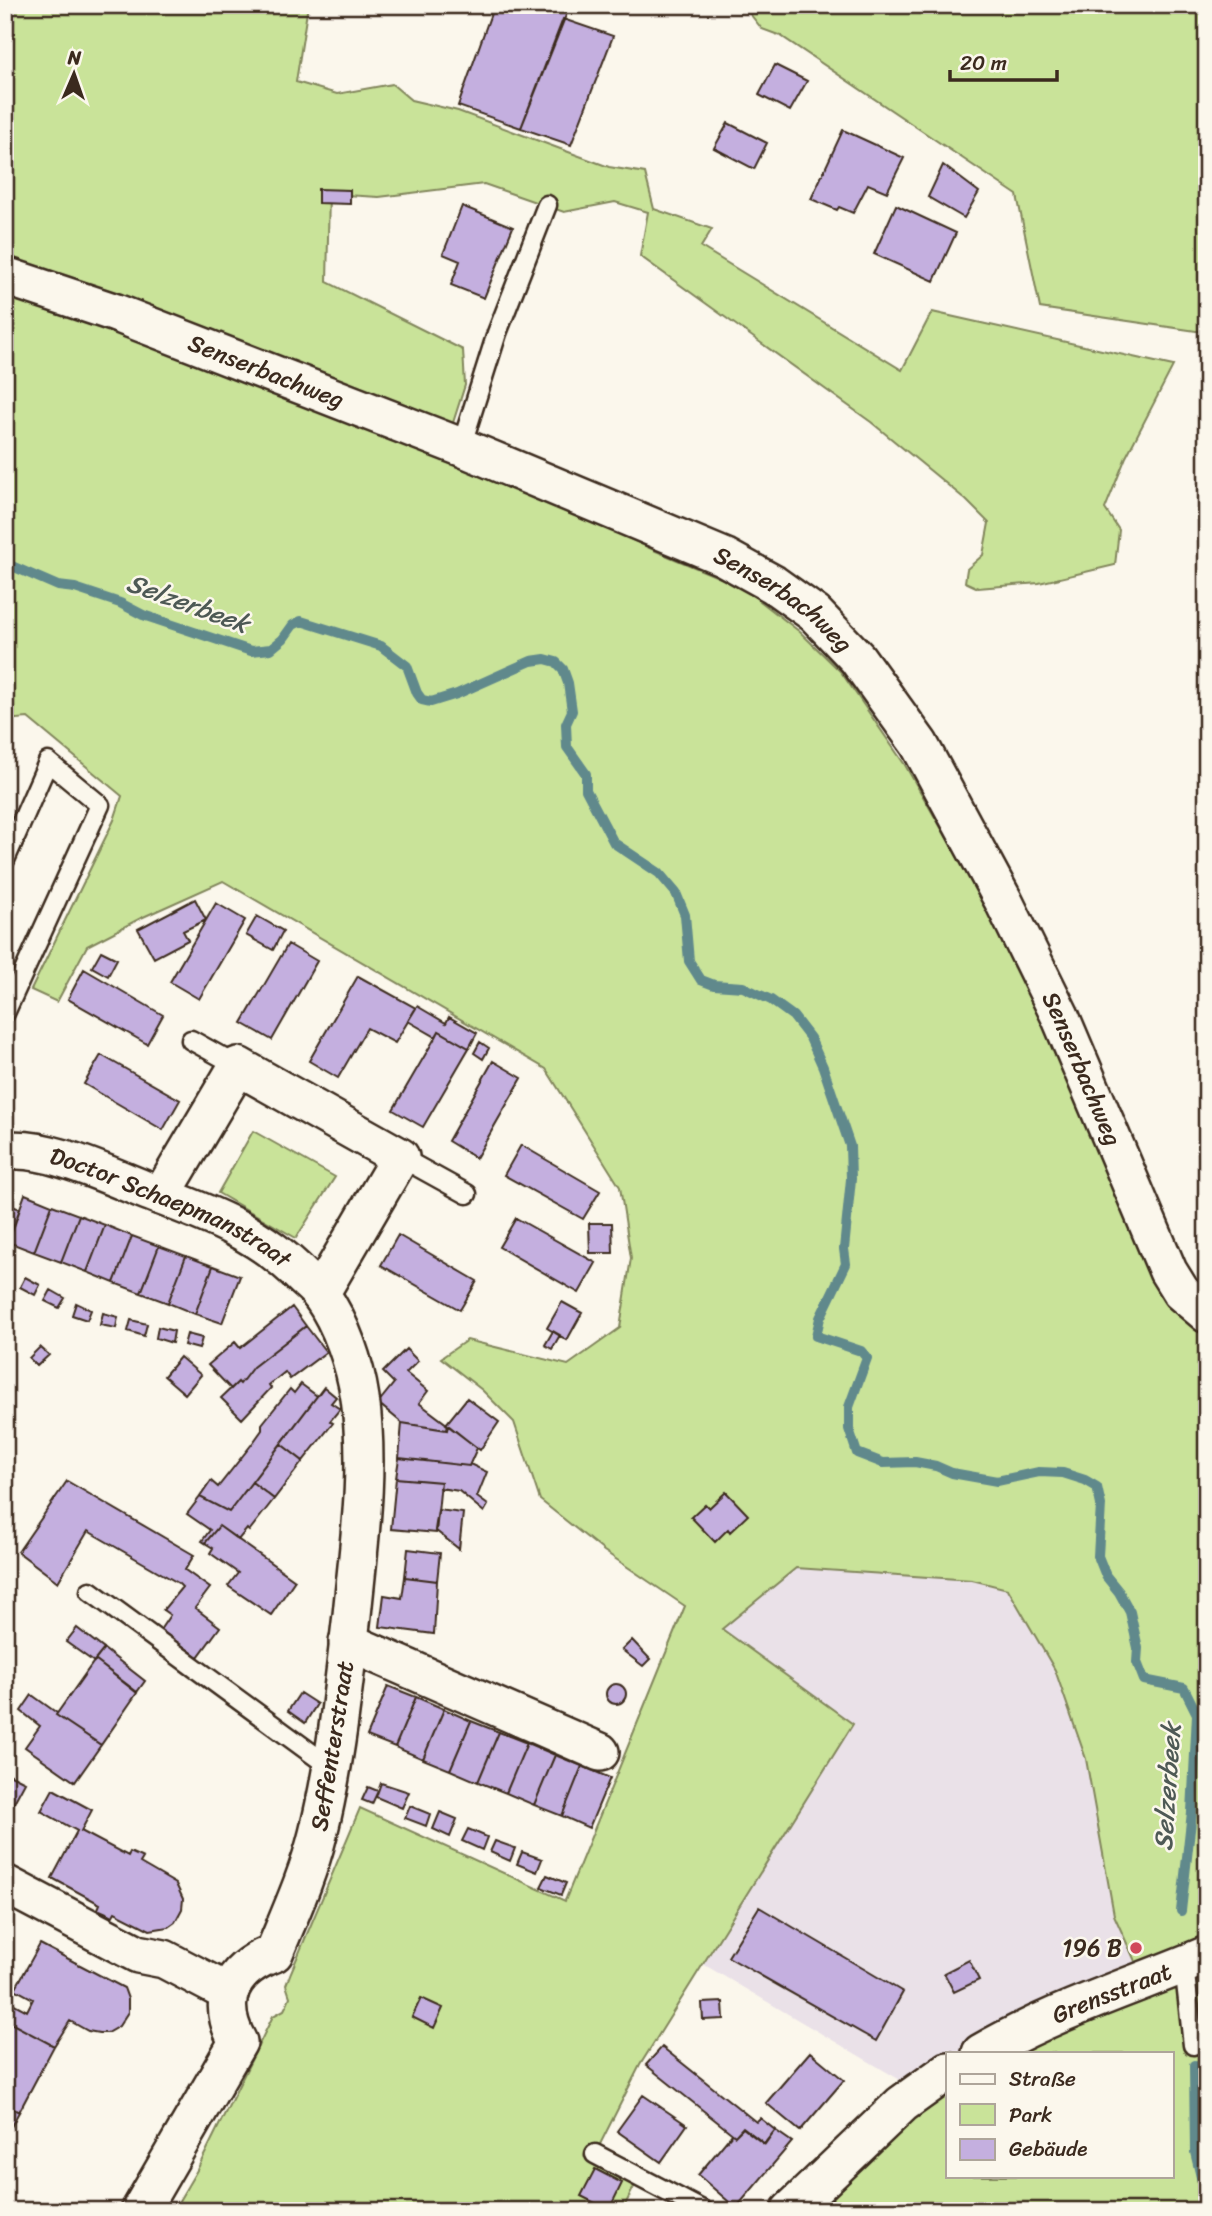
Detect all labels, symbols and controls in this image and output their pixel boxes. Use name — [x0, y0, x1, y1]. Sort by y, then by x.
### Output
north arrow — [38, 38, 108, 108]
scale bar — [950, 38, 1056, 82]
text: N — [66, 41, 83, 74]
text: 20 m — [960, 44, 1007, 82]
street label: Senserbachweg — [182, 322, 350, 421]
street label: Senserbachweg — [707, 534, 863, 663]
water label: Selzerbeek — [120, 560, 259, 648]
street label: Senserbachweg — [1030, 984, 1134, 1152]
street label: Doctor Schaepmanstraat — [45, 1135, 302, 1279]
street label: Seffenterstraat — [298, 1658, 366, 1834]
water label: Selzerbeek — [1140, 1719, 1195, 1852]
place label: 196 B — [1062, 1927, 1122, 1969]
marker: 196 B — [1128, 1940, 1144, 1956]
street label: Grensstraat — [1045, 1950, 1178, 2036]
legend — [946, 2052, 1174, 2178]
text: Straße — [1009, 2060, 1076, 2098]
text: Park — [1009, 2096, 1052, 2134]
text: Gebäude — [1009, 2130, 1087, 2168]

